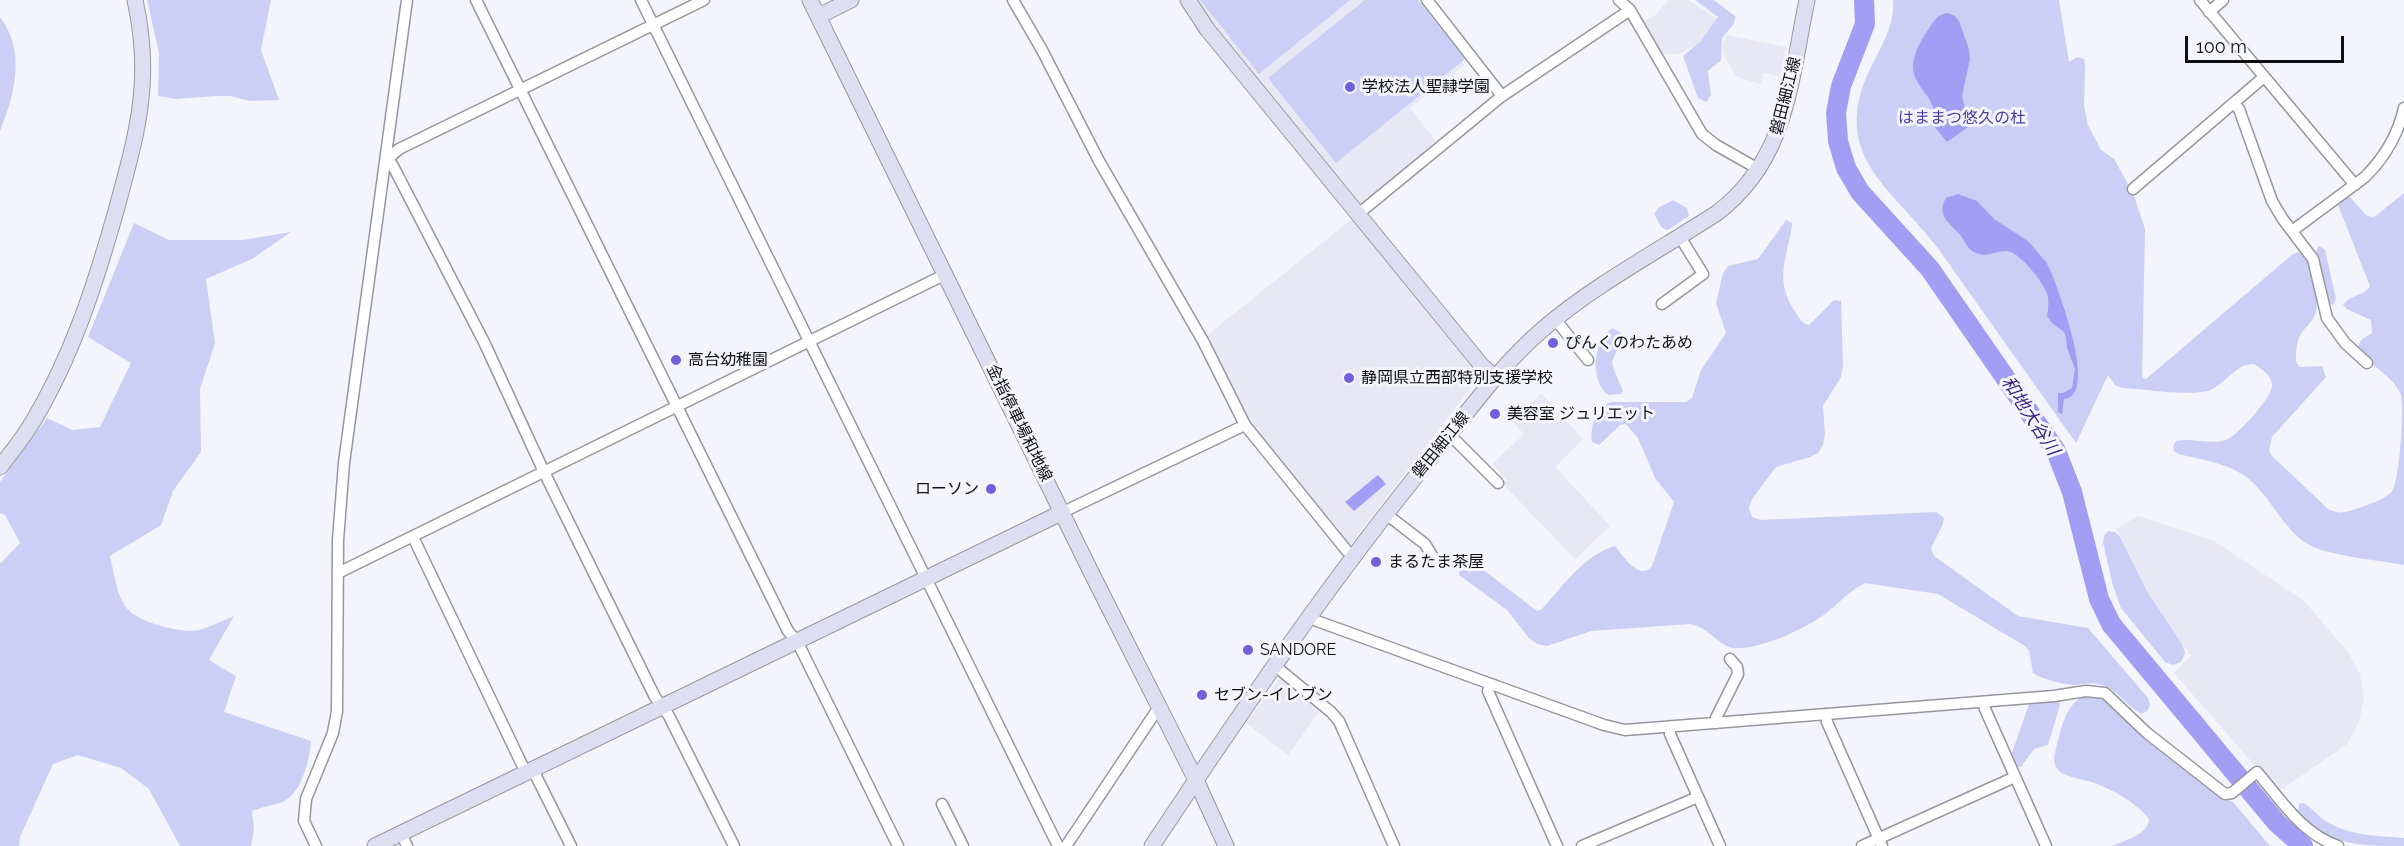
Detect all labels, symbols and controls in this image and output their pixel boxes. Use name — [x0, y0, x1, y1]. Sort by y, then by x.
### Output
scale bar — [2188, 24, 2347, 62]
text: 100 m — [2196, 36, 2247, 57]
street label: 磐田細江線 — [1767, 55, 1805, 137]
place label: 学校法人聖隷学園 — [1362, 77, 1490, 97]
marker: 学校法人聖隷学園 — [1343, 80, 1357, 94]
park label: はままつ悠久の杜 — [1898, 108, 2026, 128]
place label: ぴんくのわたあめ — [1565, 333, 1693, 353]
marker: ぴんくのわたあめ — [1546, 336, 1560, 350]
place label: 高台幼稚園 — [688, 350, 768, 370]
marker: 高台幼稚園 — [669, 353, 683, 367]
street label: 金指停車場和地線 — [982, 361, 1056, 485]
place label: 静岡県立西部特別支援学校 — [1361, 368, 1553, 388]
marker: 静岡県立西部特別支援学校 — [1342, 371, 1356, 385]
water label: 和地大谷川 — [1996, 372, 2064, 460]
place label: 美容室 ジュリエット — [1507, 404, 1655, 424]
marker: 美容室 ジュリエット — [1488, 407, 1502, 421]
street label: 磐田細江線 — [1408, 408, 1474, 482]
place label: ローソン — [915, 479, 979, 499]
marker: ローソン — [984, 482, 998, 496]
place label: まるたま茶屋 — [1388, 552, 1484, 572]
marker: まるたま茶屋 — [1369, 555, 1383, 569]
place label: SANDORE — [1260, 640, 1336, 660]
marker: SANDORE — [1241, 643, 1255, 657]
place label: セブン-イレブン — [1214, 685, 1333, 705]
marker: セブン-イレブン — [1195, 688, 1209, 702]

